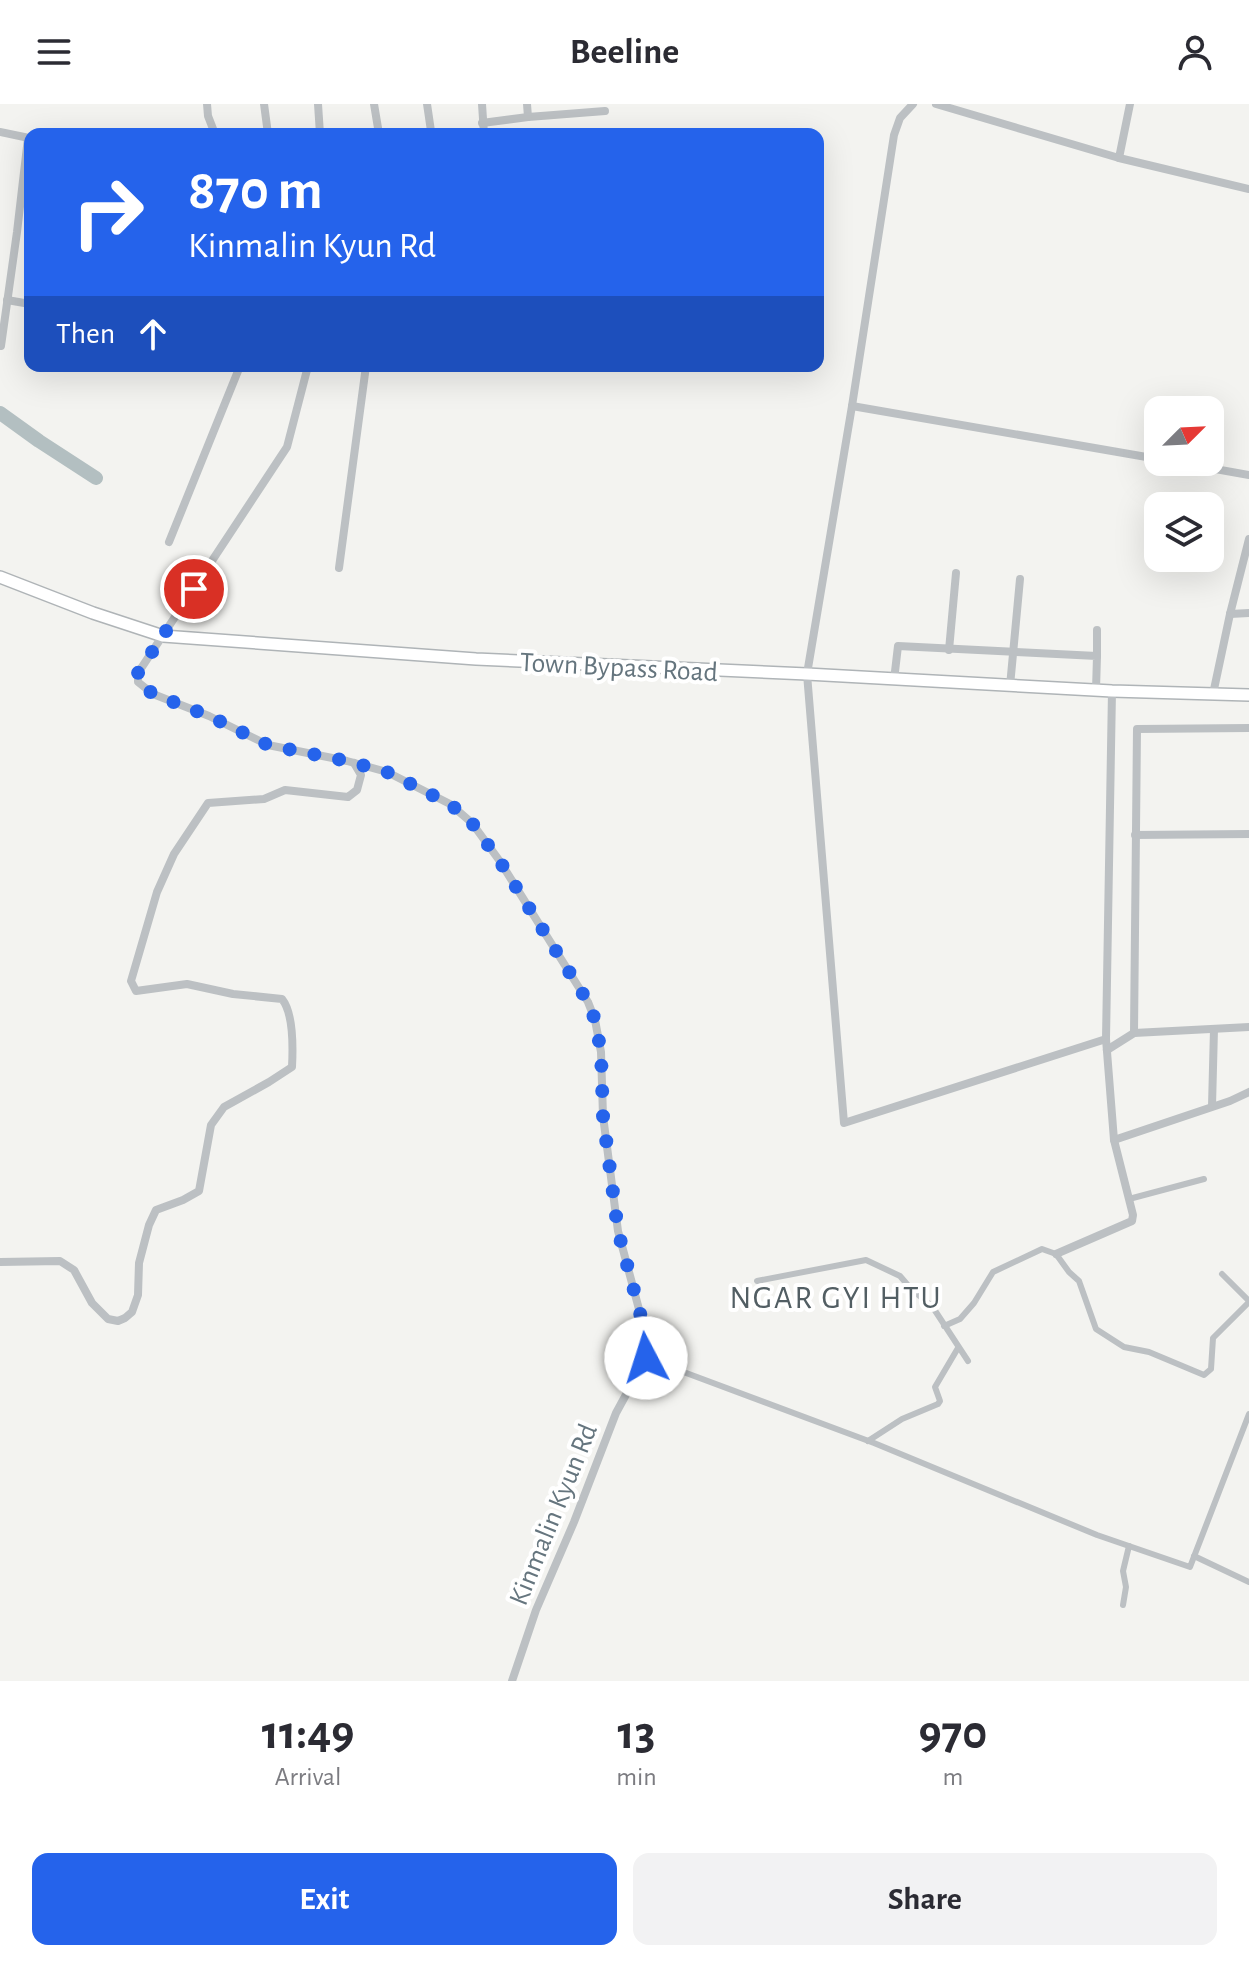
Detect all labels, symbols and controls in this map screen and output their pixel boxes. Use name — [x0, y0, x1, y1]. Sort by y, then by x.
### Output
icon: menu — [32, 30, 76, 74]
icon: person — [1173, 30, 1217, 74]
text: Beeline — [570, 34, 679, 70]
icon: right — [56, 160, 160, 264]
text: 870 m — [188, 163, 323, 219]
text: Kinmalin Kyun Rd — [188, 228, 436, 264]
icon: ahead — [131, 312, 175, 356]
text: Then — [56, 319, 115, 349]
north arrow — [1144, 396, 1224, 476]
map controls — [1144, 396, 1224, 572]
button: layers — [1144, 492, 1224, 572]
pin — [160, 555, 228, 623]
icon: arrive — [172, 567, 216, 611]
street label: Town Bypass Road — [519, 649, 719, 687]
district label: NGAR GYI HTU — [729, 1282, 943, 1314]
position arrow — [604, 1316, 688, 1400]
street label: Kinmalin Kyun Rd — [505, 1420, 603, 1609]
text: 11:49 — [262, 1710, 355, 1758]
text: 13 — [617, 1710, 655, 1758]
text: 970 — [918, 1710, 987, 1758]
text: Arrival — [275, 1764, 342, 1790]
text: min — [616, 1764, 657, 1790]
text: m — [942, 1764, 963, 1790]
button: Exit — [32, 1853, 617, 1945]
button: Share — [633, 1853, 1217, 1945]

